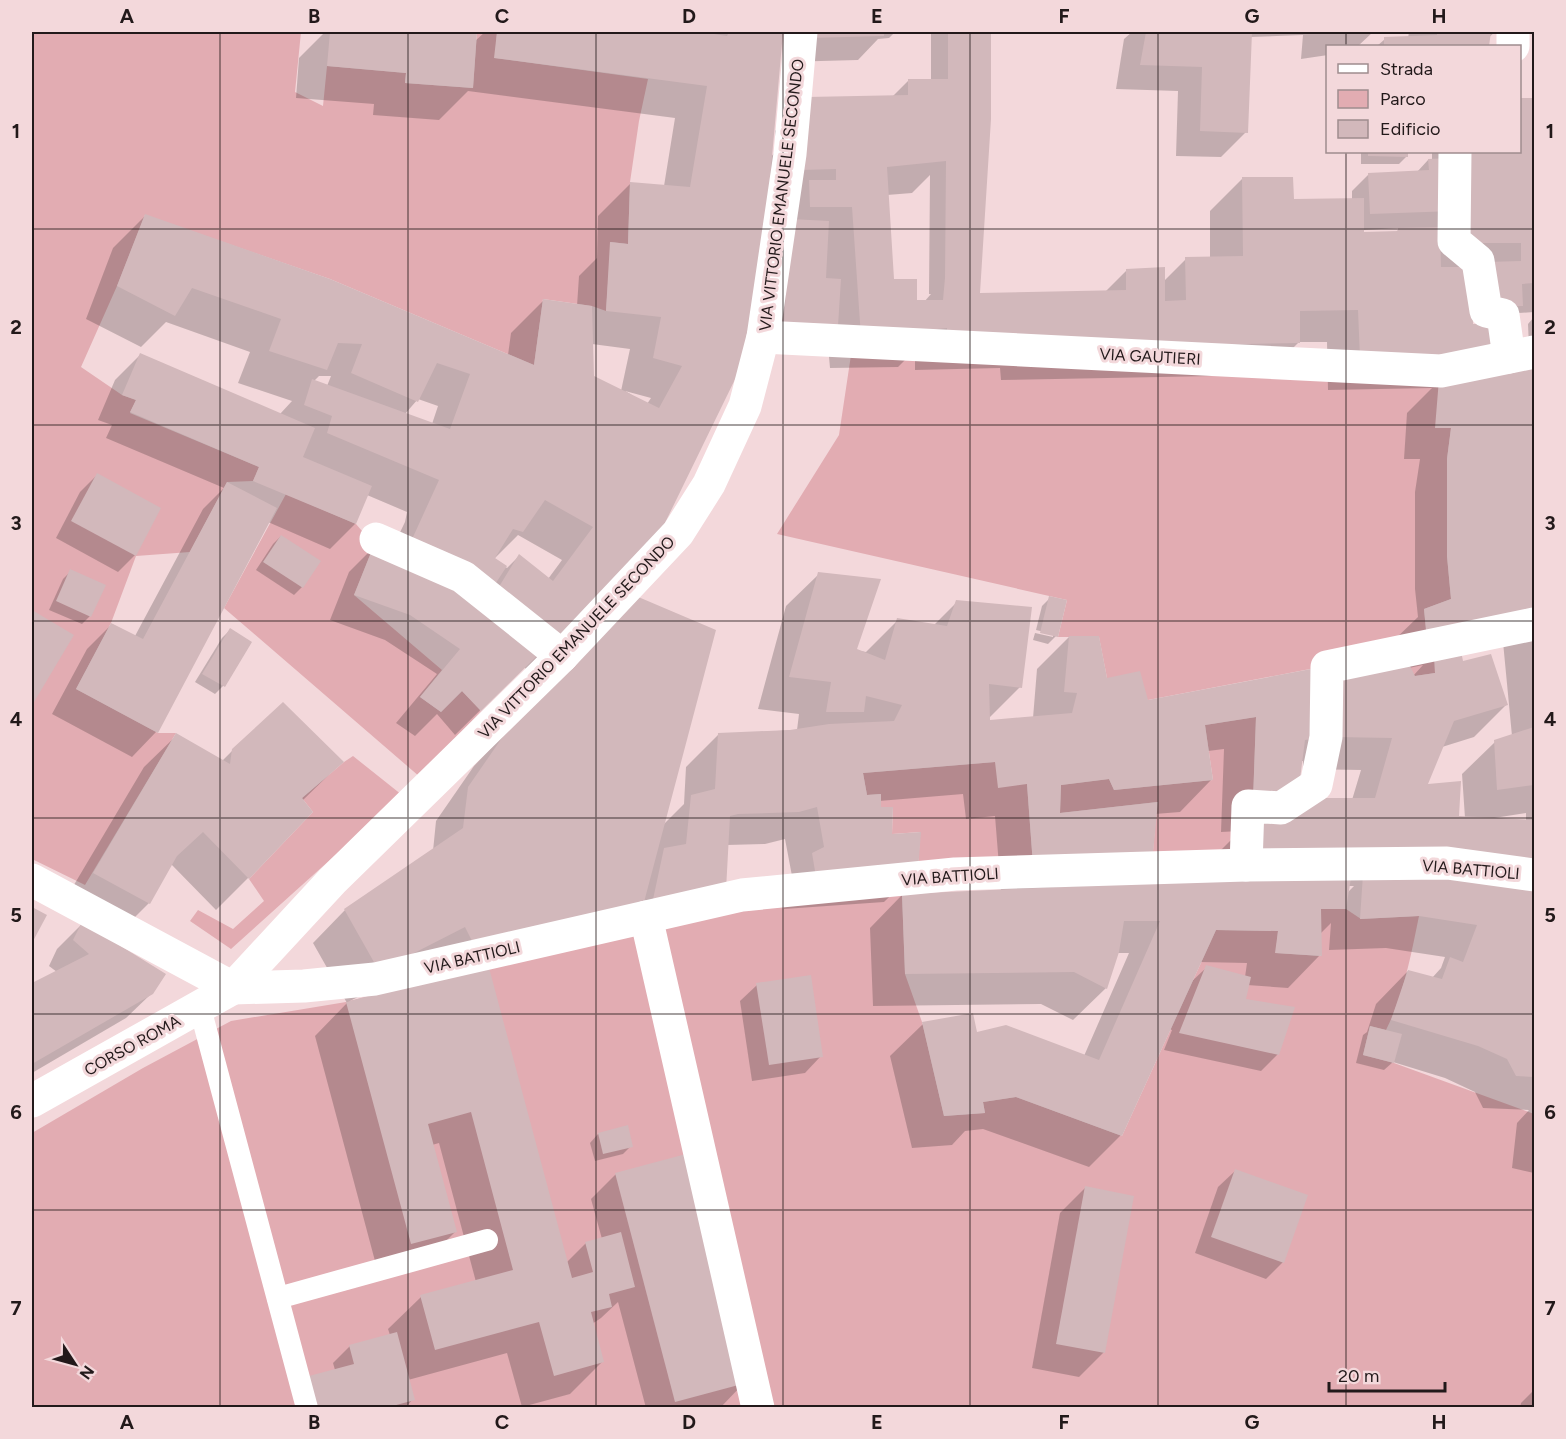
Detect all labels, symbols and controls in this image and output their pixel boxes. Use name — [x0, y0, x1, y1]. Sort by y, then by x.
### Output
text: A — [120, 4, 135, 28]
text: B — [308, 4, 320, 28]
text: C — [495, 4, 509, 28]
text: D — [682, 4, 696, 28]
text: E — [871, 4, 883, 28]
text: F — [1058, 4, 1070, 28]
text: G — [1245, 4, 1260, 28]
text: H — [1432, 4, 1447, 28]
legend — [1326, 45, 1521, 153]
street label: VIA VITTORIO EMANUELE SECONDO — [755, 58, 808, 332]
text: Strada — [1380, 58, 1433, 80]
text: Parco — [1380, 88, 1426, 110]
text: Edificio — [1380, 118, 1441, 140]
text: 1 — [12, 119, 20, 143]
text: 1 — [1546, 119, 1554, 143]
text: 2 — [10, 315, 22, 339]
text: 2 — [1544, 315, 1556, 339]
street label: VIA GAUTIERI — [1099, 344, 1201, 369]
text: 3 — [10, 511, 22, 535]
text: 3 — [1544, 511, 1556, 535]
street label: VIA VITTORIO EMANUELE SECONDO — [474, 532, 678, 743]
text: 4 — [10, 707, 23, 731]
text: 4 — [1544, 707, 1557, 731]
street label: VIA BATTIOLI — [1421, 856, 1520, 883]
street label: VIA BATTIOLI — [901, 864, 999, 889]
text: 5 — [10, 903, 22, 927]
text: 5 — [1544, 903, 1556, 927]
street label: VIA BATTIOLI — [422, 937, 522, 978]
street label: CORSO ROMA — [81, 1011, 184, 1080]
text: 6 — [10, 1100, 22, 1124]
text: 6 — [1544, 1100, 1556, 1124]
text: 7 — [10, 1296, 22, 1320]
text: 7 — [1544, 1296, 1556, 1320]
north arrow — [45, 1334, 105, 1394]
scale bar — [1329, 1355, 1444, 1393]
text: N — [75, 1362, 98, 1383]
text: 20 m — [1338, 1365, 1379, 1387]
text: A — [120, 1410, 135, 1434]
text: B — [308, 1410, 320, 1434]
text: C — [495, 1410, 509, 1434]
text: D — [682, 1410, 696, 1434]
text: E — [871, 1410, 883, 1434]
text: F — [1058, 1410, 1070, 1434]
text: G — [1245, 1410, 1260, 1434]
text: H — [1432, 1410, 1447, 1434]

